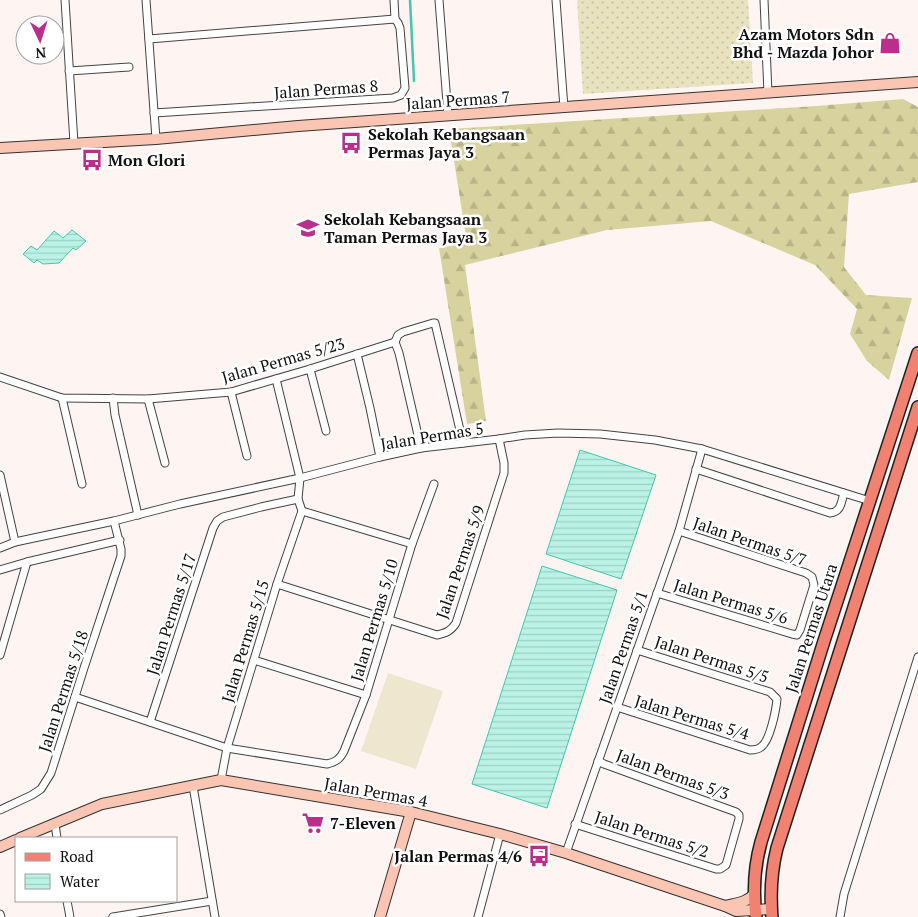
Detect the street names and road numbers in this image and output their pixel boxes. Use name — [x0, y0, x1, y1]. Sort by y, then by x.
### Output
street label: Jalan Permas 8 — [273, 74, 379, 104]
street label: Jalan Permas 7 — [405, 85, 511, 115]
street label: Jalan Permas 5/23 — [219, 332, 347, 388]
street label: Jalan Permas 5 — [379, 417, 485, 455]
street label: Jalan Permas 5/9 — [430, 502, 490, 622]
street label: Jalan Permas 5/7 — [690, 511, 810, 571]
street label: Jalan Permas 5/17 — [141, 550, 201, 678]
street label: Jalan Permas 5/10 — [345, 556, 403, 684]
street label: Jalan Permas Utara — [780, 561, 842, 695]
street label: Jalan Permas 5/6 — [671, 573, 791, 629]
street label: Jalan Permas 5/15 — [216, 577, 274, 705]
street label: Jalan Permas 5/1 — [593, 587, 653, 707]
street label: Jalan Permas 5/18 — [33, 627, 93, 755]
street label: Jalan Permas 5/5 — [652, 630, 772, 688]
street label: Jalan Permas 5/4 — [632, 689, 752, 745]
street label: Jalan Permas 5/3 — [614, 743, 732, 805]
street label: Jalan Permas 4 — [323, 772, 430, 812]
street label: Jalan Permas 5/2 — [592, 805, 712, 863]

